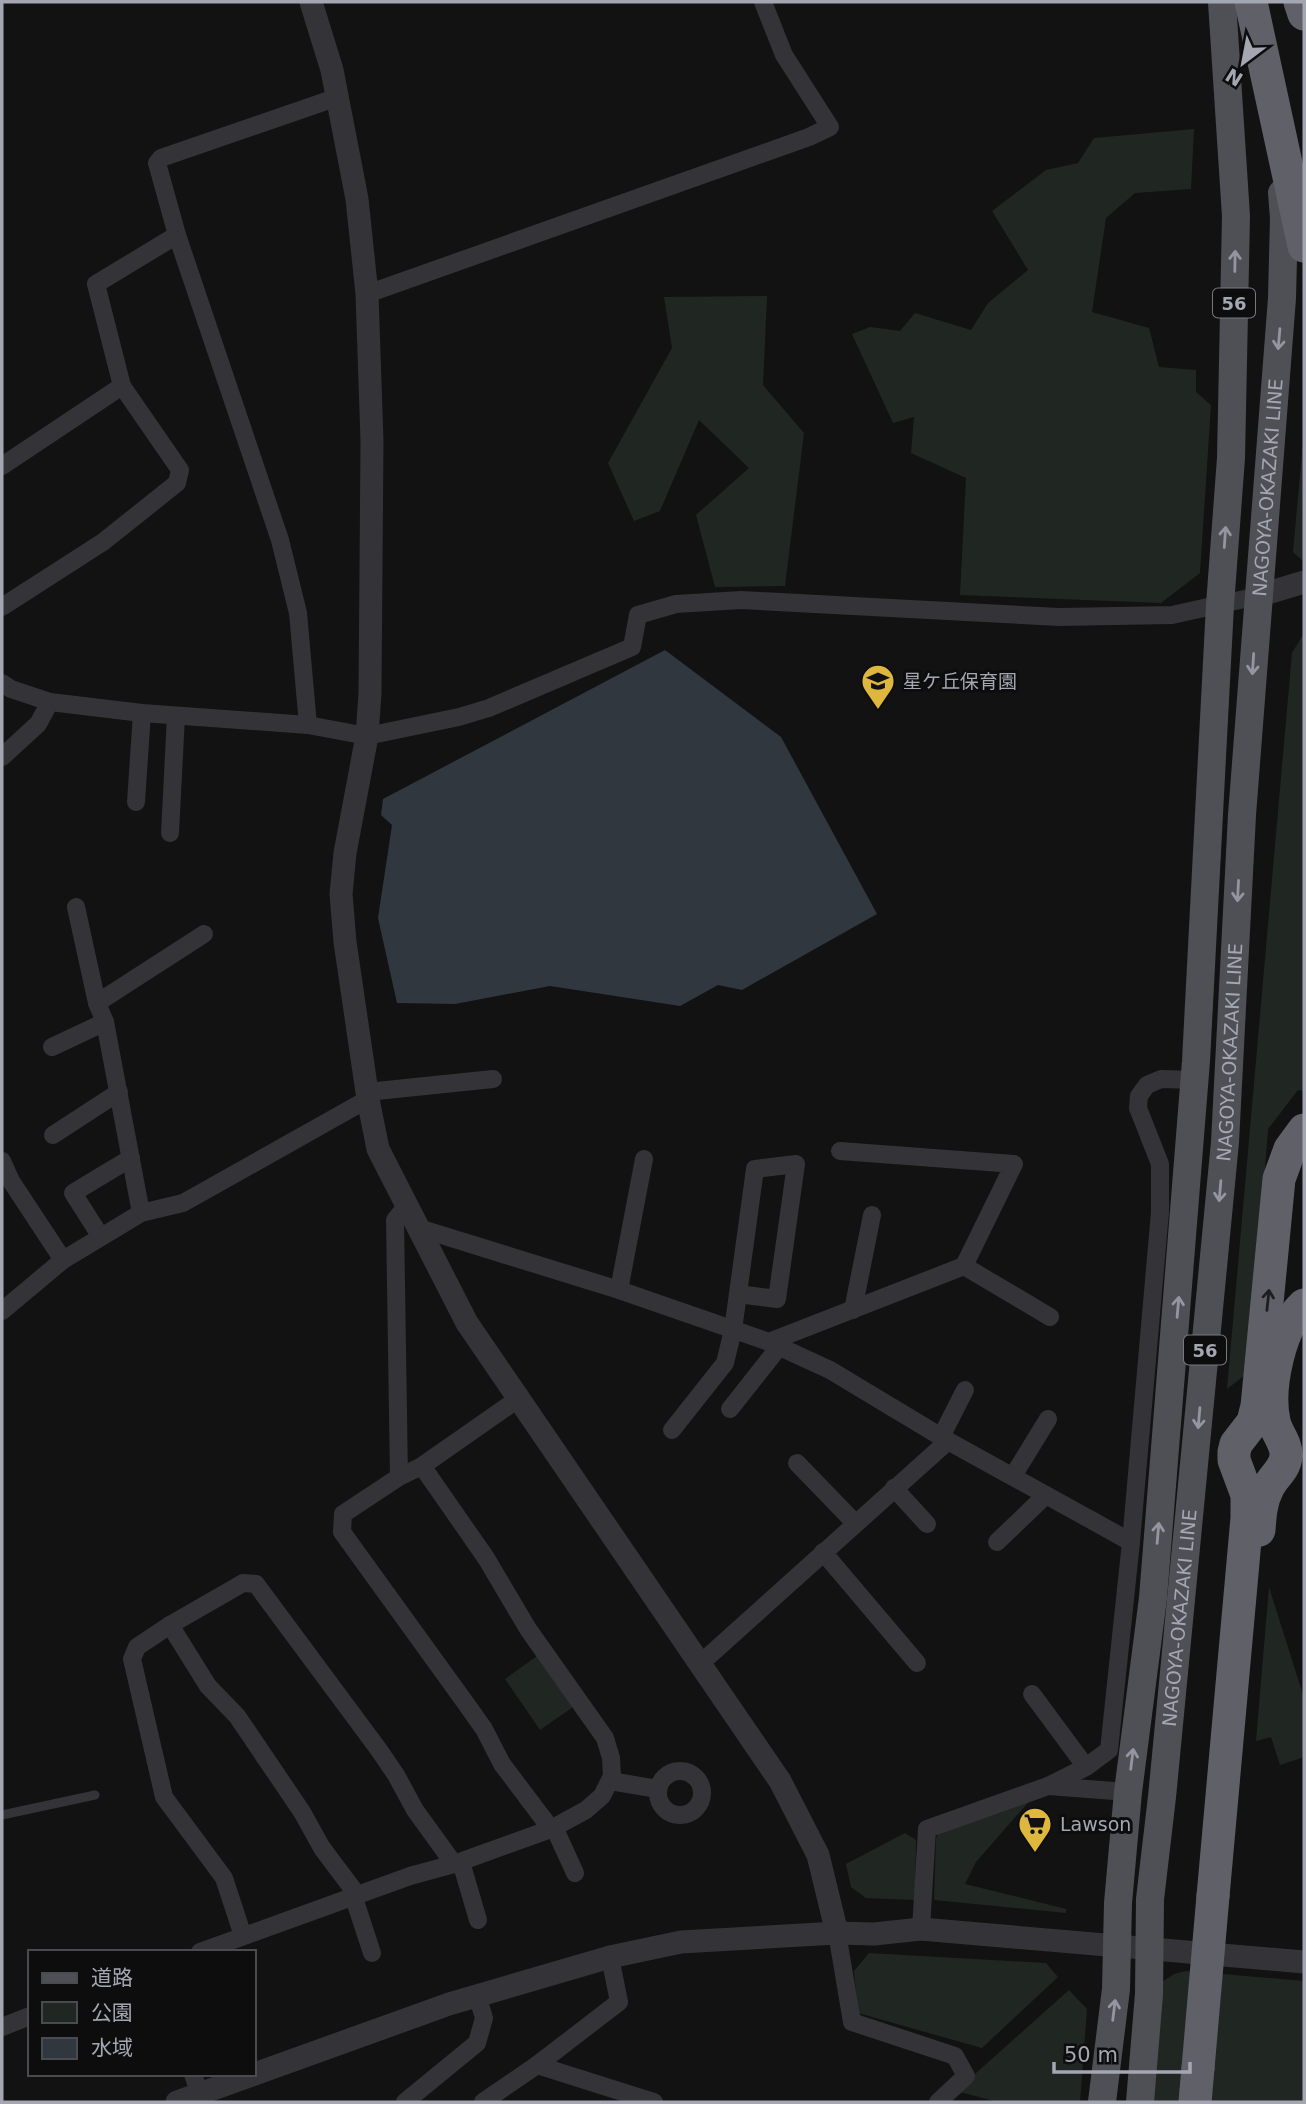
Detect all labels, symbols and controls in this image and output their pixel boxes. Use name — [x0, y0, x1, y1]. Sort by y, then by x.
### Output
north arrow — [1208, 28, 1278, 98]
text: N — [1221, 64, 1247, 91]
one-way arrow — [1229, 249, 1242, 272]
road number: 56 — [1213, 288, 1255, 318]
one-way arrow — [1272, 327, 1285, 349]
street label: NAGOYA-OKAZAKI LINE — [1248, 378, 1287, 597]
one-way arrow — [1219, 526, 1232, 549]
one-way arrow — [1246, 652, 1259, 674]
school or university icon: 星ケ丘保育園 — [859, 662, 897, 711]
place label: 星ケ丘保育園 — [903, 670, 1017, 692]
one-way arrow — [1232, 879, 1245, 902]
street label: NAGOYA-OKAZAKI LINE — [1212, 943, 1246, 1162]
one-way arrow — [1214, 1179, 1227, 1202]
one-way arrow — [1261, 1290, 1274, 1312]
one-way arrow — [1172, 1296, 1185, 1318]
road number: 56 — [1184, 1336, 1226, 1364]
one-way arrow — [1192, 1406, 1205, 1428]
street label: NAGOYA-OKAZAKI LINE — [1158, 1508, 1201, 1728]
one-way arrow — [1152, 1522, 1165, 1545]
one-way arrow — [1125, 1748, 1138, 1771]
supermarket icon: Lawson — [1016, 1805, 1054, 1854]
place label: Lawson — [1060, 1813, 1131, 1835]
legend — [28, 1950, 256, 2076]
text: 道路 — [91, 1966, 133, 1990]
one-way arrow — [1107, 1999, 1120, 2022]
text: 公園 — [91, 2001, 133, 2025]
scale bar — [1054, 2030, 1190, 2074]
text: 水域 — [91, 2036, 133, 2060]
text: 50 m — [1064, 2043, 1118, 2067]

